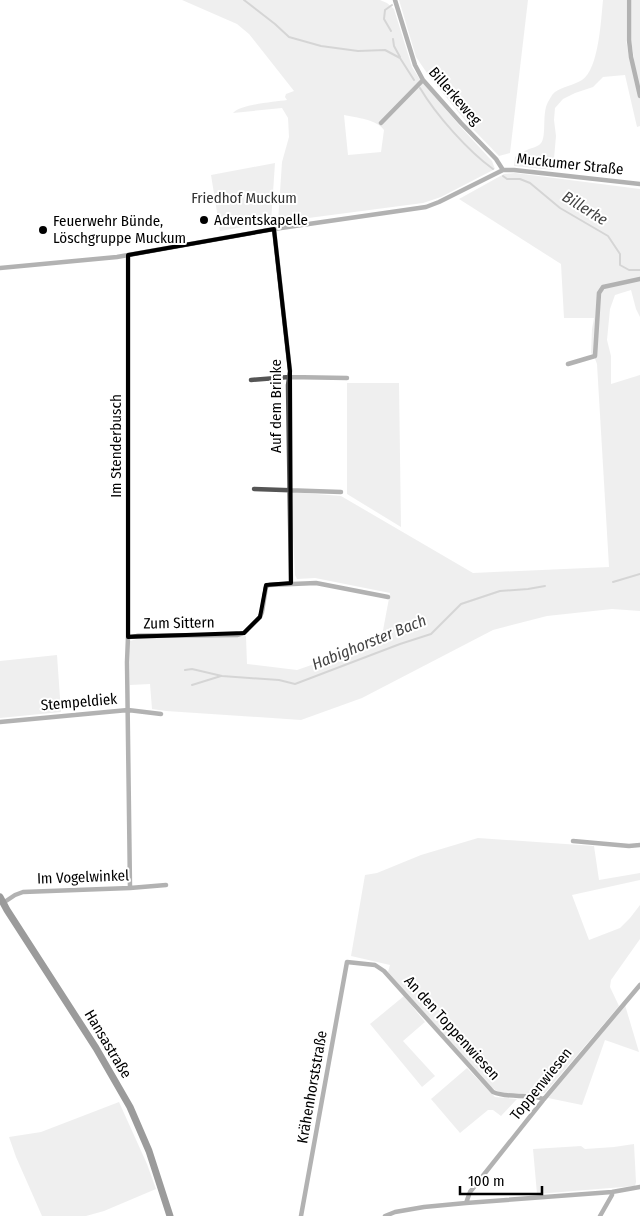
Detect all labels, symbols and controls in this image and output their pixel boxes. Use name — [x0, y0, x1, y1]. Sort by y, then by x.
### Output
street label: Billerkeweg — [425, 63, 485, 129]
street label: Muckumer Straße — [516, 149, 624, 179]
water label: Billerke — [559, 187, 611, 229]
park label: Friedhof Muckum — [191, 189, 297, 207]
place label: Adventskapelle — [214, 211, 308, 229]
place label: Feuerwehr Bünde, Löschgruppe Muckum — [53, 212, 186, 247]
marker: Adventskapelle — [198, 214, 210, 226]
marker: Feuerwehr Bünde, Löschgruppe Muckum — [37, 224, 49, 236]
street label: Auf dem Brinke — [267, 359, 285, 453]
street label: Im Stenderbusch — [107, 394, 125, 498]
water label: Habighorster Bach — [309, 610, 429, 674]
street label: Zum Sittern — [143, 613, 215, 633]
street label: Stempeldiek — [40, 690, 118, 714]
street label: Im Vogelwinkel — [37, 866, 129, 888]
street label: An den Toppenwiesen — [400, 972, 504, 1084]
street label: Hansastraße — [81, 1006, 135, 1082]
street label: Krähenhorststraße — [293, 1029, 331, 1145]
street label: Toppenwiesen — [506, 1044, 576, 1124]
scale bar — [460, 1164, 542, 1196]
text: 100 m — [468, 1172, 505, 1190]

